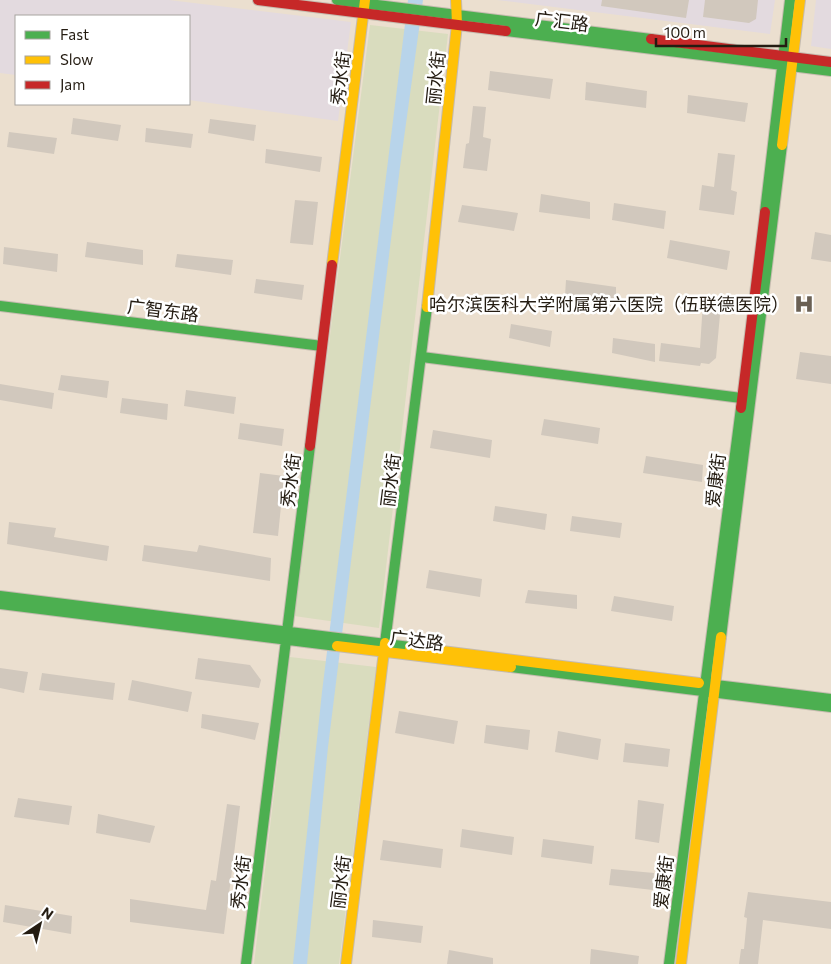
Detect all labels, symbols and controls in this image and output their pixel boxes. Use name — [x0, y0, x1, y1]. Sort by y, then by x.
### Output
street label: 广汇路 — [534, 7, 590, 35]
legend — [15, 15, 190, 105]
scale bar — [656, 15, 786, 47]
text: 100 m — [664, 23, 706, 41]
text: Fast — [60, 25, 89, 43]
text: Slow — [60, 50, 93, 68]
street label: 秀水街 — [326, 50, 354, 106]
street label: 丽水街 — [421, 50, 449, 106]
text: Jam — [60, 75, 85, 93]
place label: 哈尔滨医科大学附属第六医院（伍联德医院） — [429, 293, 789, 315]
hospital icon: 哈尔滨医科大学附属第六医院（伍联德医院） — [793, 293, 815, 315]
street label: 广智东路 — [126, 295, 200, 325]
street label: 秀水街 — [276, 452, 304, 508]
street label: 丽水街 — [376, 452, 404, 508]
street label: 爱康街 — [701, 452, 729, 508]
street label: 广达路 — [389, 626, 445, 654]
street label: 秀水街 — [226, 854, 254, 910]
street label: 丽水街 — [326, 854, 354, 910]
street label: 爱康街 — [649, 854, 677, 910]
north arrow — [15, 899, 65, 949]
text: N — [39, 903, 57, 923]

